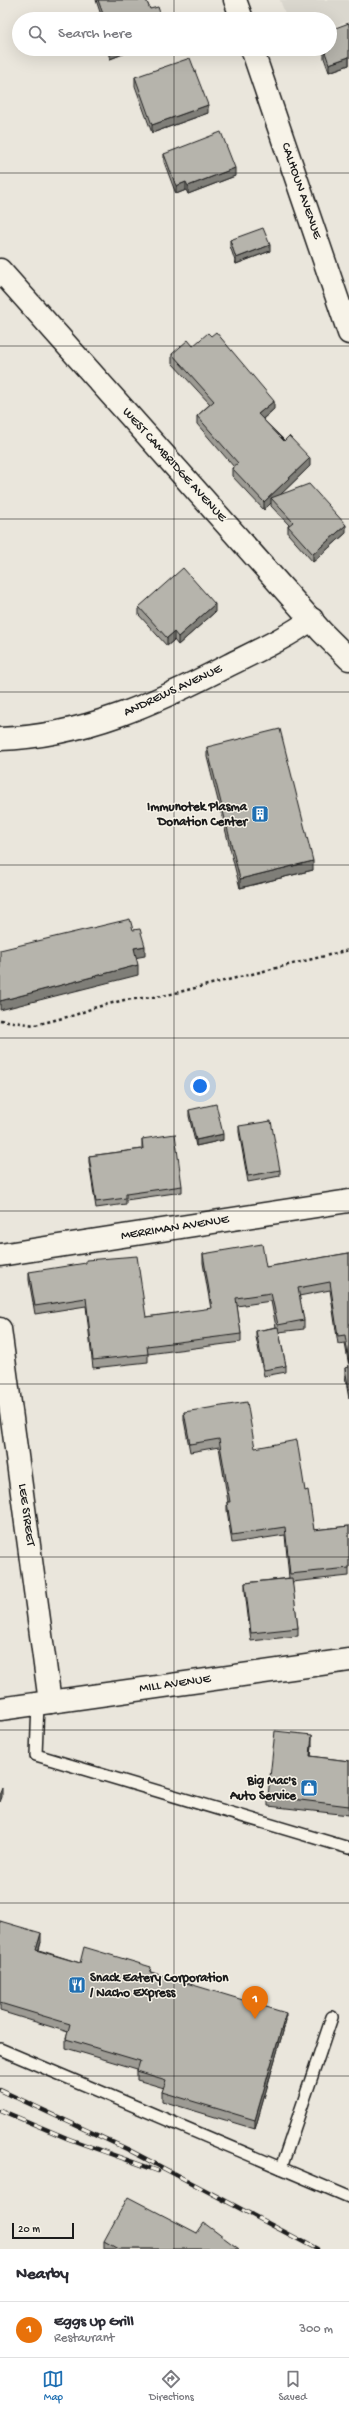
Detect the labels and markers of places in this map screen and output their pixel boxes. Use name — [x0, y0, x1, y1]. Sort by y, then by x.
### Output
place label: Immunotek Plasma Donation Center — [147, 800, 248, 830]
building icon: Immunotek Plasma Donation Center — [250, 804, 270, 824]
place label: Big Mac's Auto Service — [229, 1774, 297, 1804]
shop icon: Big Mac's Auto Service — [299, 1778, 319, 1798]
place label: Snack Eatery Corporation / Nacho Express — [89, 1971, 229, 2002]
restaurant icon: Snack Eatery Corporation / Nacho Express — [67, 1975, 87, 1995]
pin: 1 — [242, 1986, 268, 2019]

